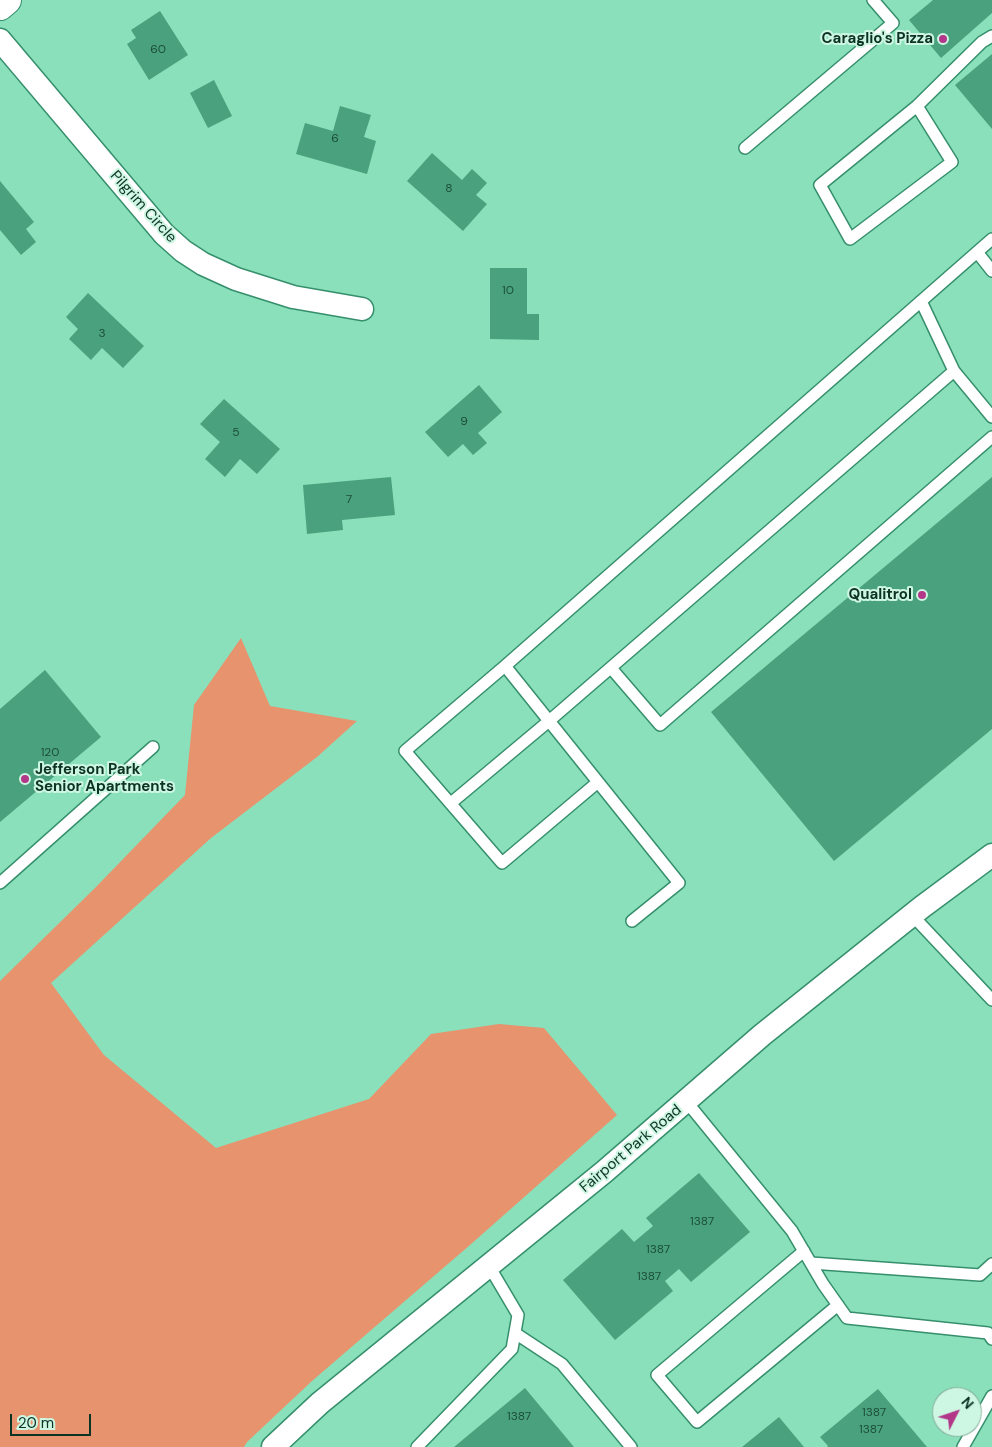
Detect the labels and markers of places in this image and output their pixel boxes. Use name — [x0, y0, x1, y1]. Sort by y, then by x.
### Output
place label: Caraglio's Pizza — [822, 30, 933, 48]
marker: Caraglio's Pizza — [937, 33, 949, 45]
place label: Qualitrol — [848, 586, 912, 604]
marker: Qualitrol — [916, 589, 928, 601]
place label: Jefferson Park Senior Apartments — [35, 761, 174, 796]
marker: Jefferson Park Senior Apartments — [19, 773, 31, 785]

